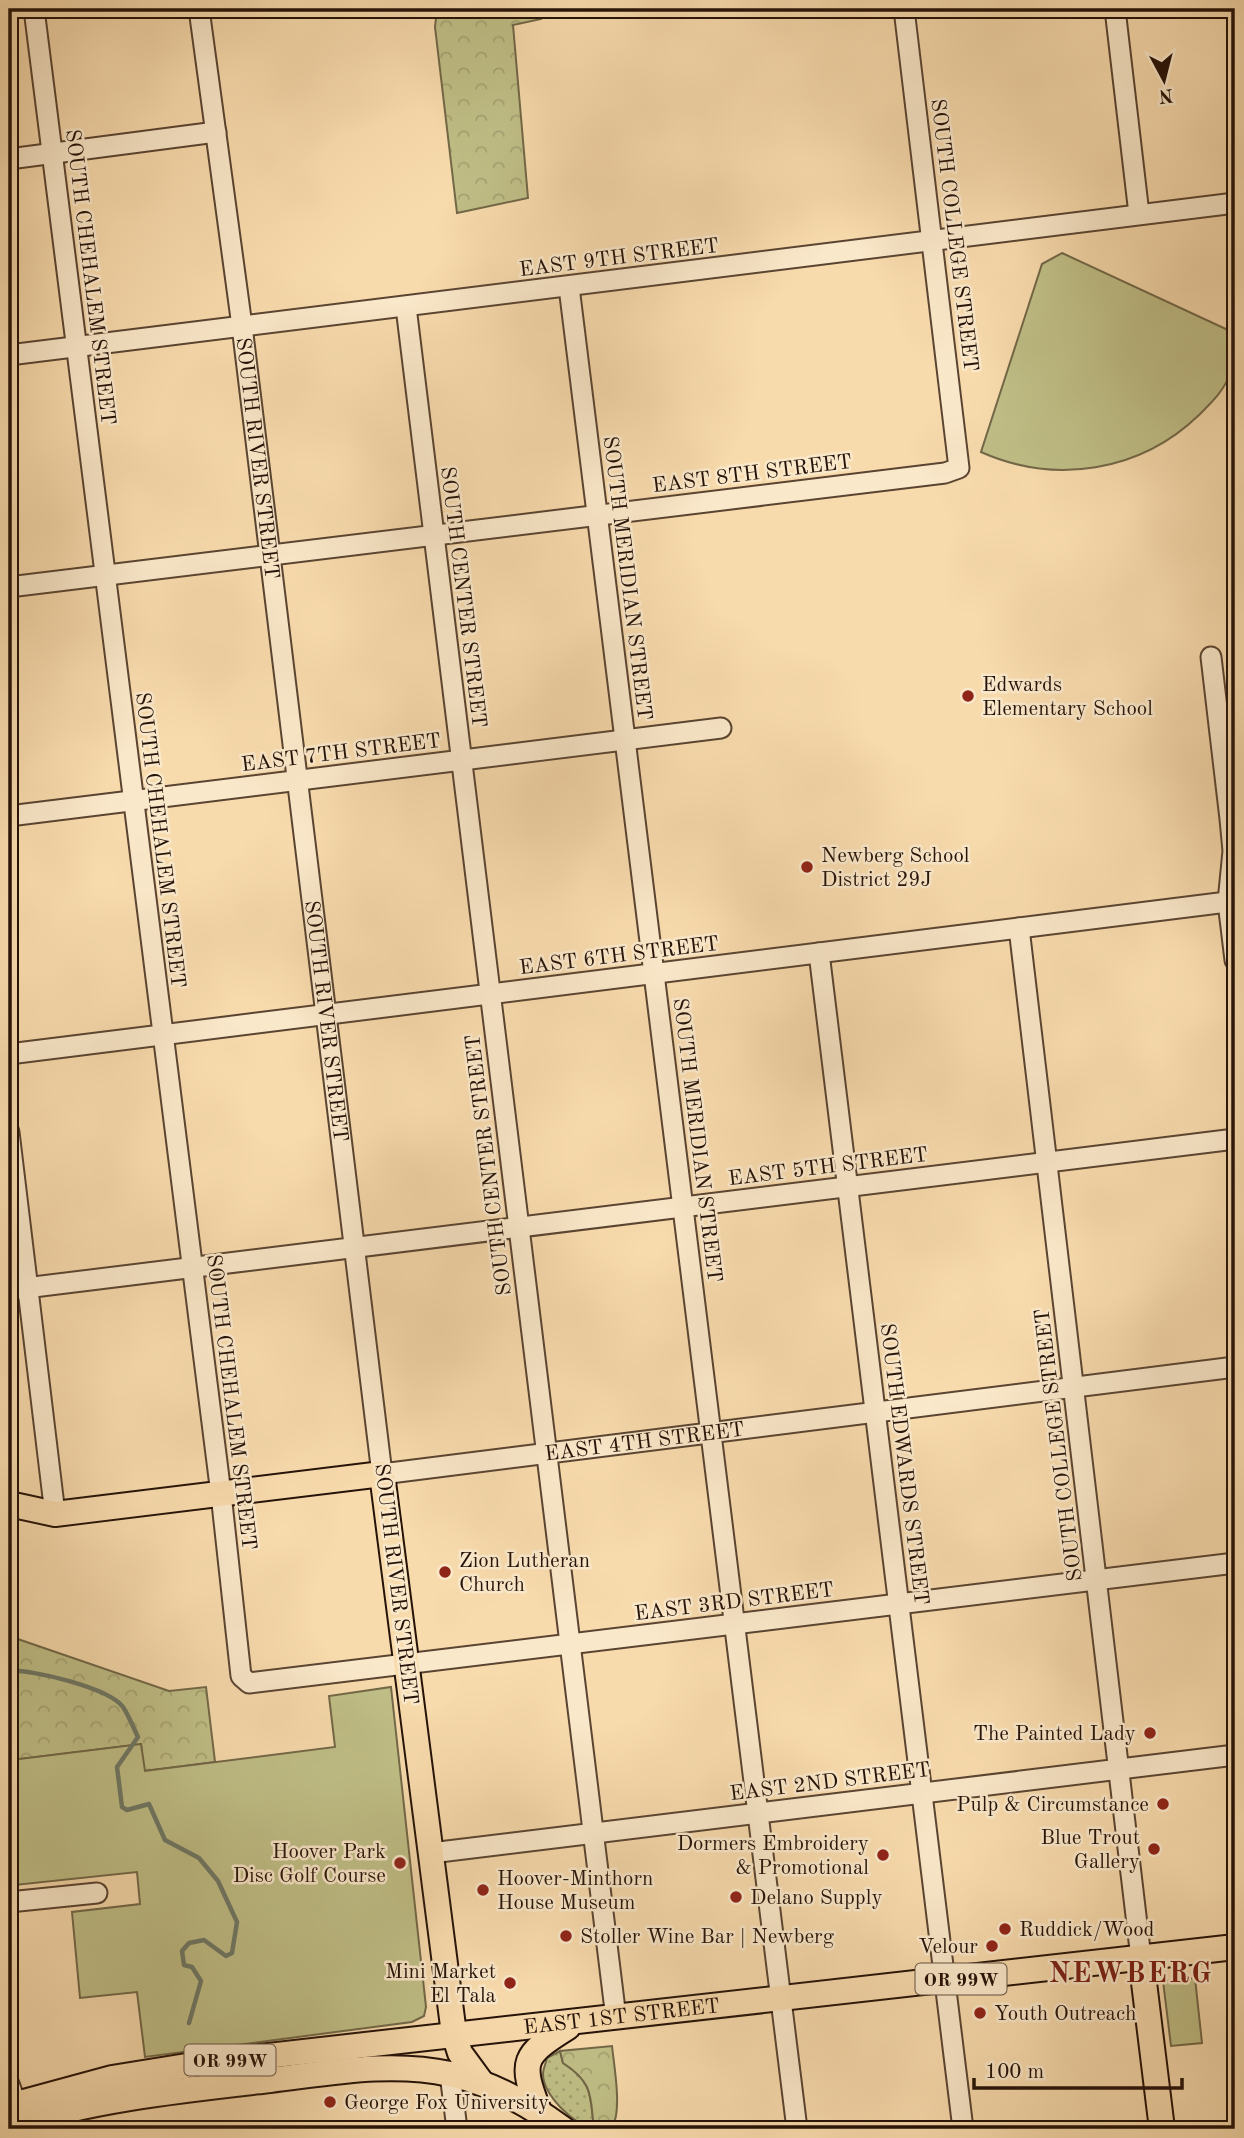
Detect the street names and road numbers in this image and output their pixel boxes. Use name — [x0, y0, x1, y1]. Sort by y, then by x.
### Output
street label: SOUTH COLLEGE STREET — [926, 97, 981, 373]
street label: SOUTH CHEHALEM STREET — [61, 128, 118, 426]
street label: EAST 9TH STREET — [518, 236, 720, 281]
street label: SOUTH RIVER STREET — [231, 336, 282, 580]
street label: SOUTH MERIDIAN STREET — [599, 435, 654, 721]
street label: EAST 8TH STREET — [651, 452, 853, 497]
street label: SOUTH CENTER STREET — [436, 465, 489, 729]
street label: SOUTH CHEHALEM STREET — [131, 691, 188, 989]
street label: EAST 7TH STREET — [240, 731, 442, 776]
street label: SOUTH RIVER STREET — [300, 899, 350, 1143]
street label: EAST 6TH STREET — [518, 934, 720, 979]
street label: SOUTH MERIDIAN STREET — [669, 997, 724, 1283]
street label: SOUTH CENTER STREET — [463, 1033, 516, 1297]
street label: EAST 5TH STREET — [727, 1145, 929, 1190]
street label: SOUTH CHEHALEM STREET — [202, 1253, 259, 1551]
street label: SOUTH COLLEGE STREET — [1032, 1307, 1087, 1583]
street label: SOUTH EDWARDS STREET — [876, 1322, 931, 1606]
street label: EAST 4TH STREET — [544, 1420, 746, 1465]
street label: SOUTH RIVER STREET — [370, 1462, 421, 1706]
street label: EAST 3RD STREET — [633, 1580, 835, 1625]
street label: EAST 2ND STREET — [729, 1760, 932, 1805]
road number: OR 99W — [916, 1964, 1006, 1994]
street label: EAST 1ST STREET — [522, 1996, 721, 2039]
road number: OR 99W — [184, 2044, 276, 2076]

